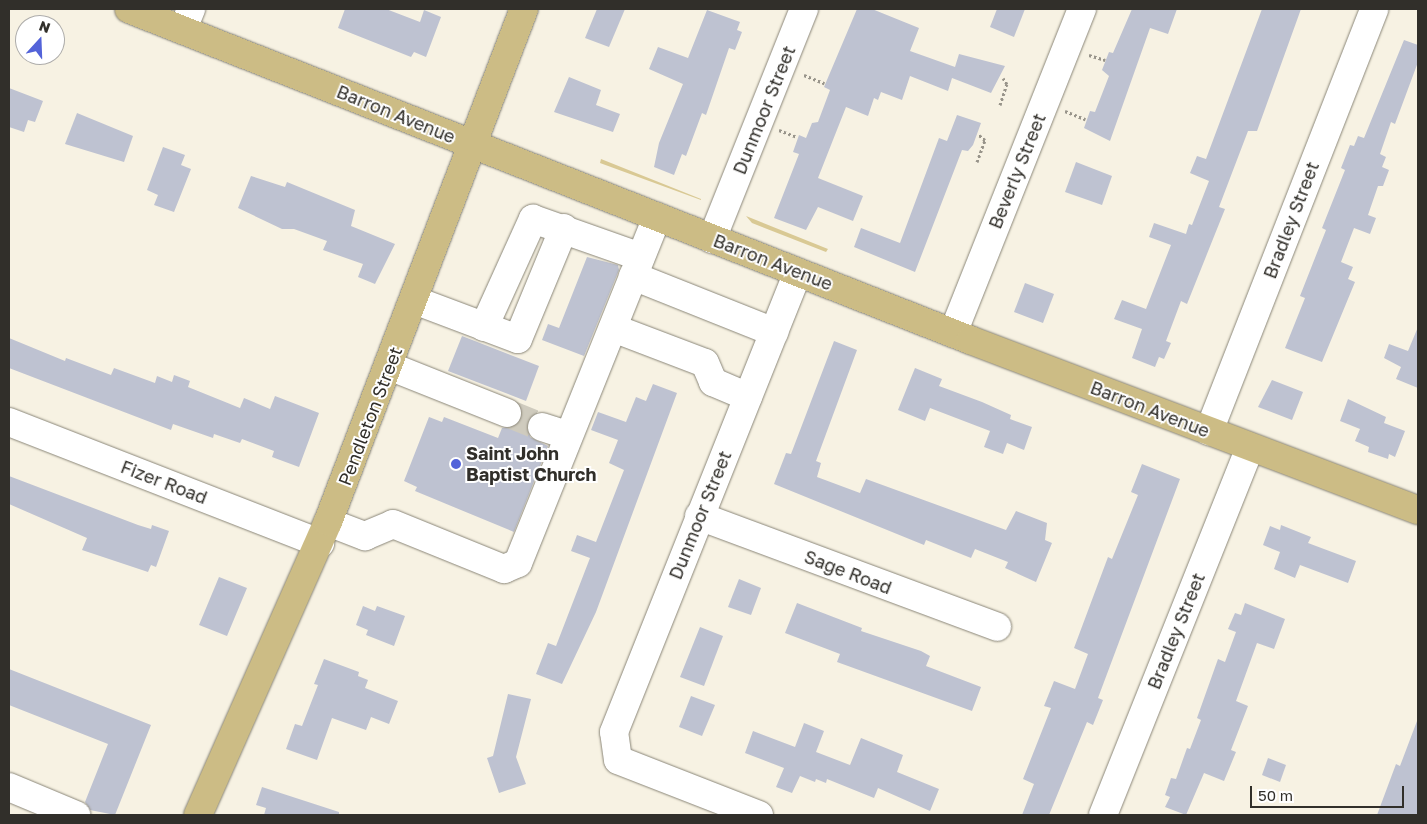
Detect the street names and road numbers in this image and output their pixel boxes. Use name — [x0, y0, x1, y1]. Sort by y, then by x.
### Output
street label: Dunmoor Street — [728, 42, 800, 178]
street label: Barron Avenue — [334, 80, 458, 148]
street label: Beverly Street — [984, 110, 1050, 232]
street label: Bradley Street — [1259, 158, 1323, 282]
street label: Barron Avenue — [710, 229, 836, 295]
street label: Pendleton Street — [334, 343, 406, 489]
street label: Barron Avenue — [1087, 376, 1213, 442]
street label: Dunmoor Street — [664, 447, 736, 583]
street label: Fizer Road — [118, 456, 210, 508]
street label: Sage Road — [801, 545, 895, 599]
street label: Bradley Street — [1143, 570, 1209, 692]

